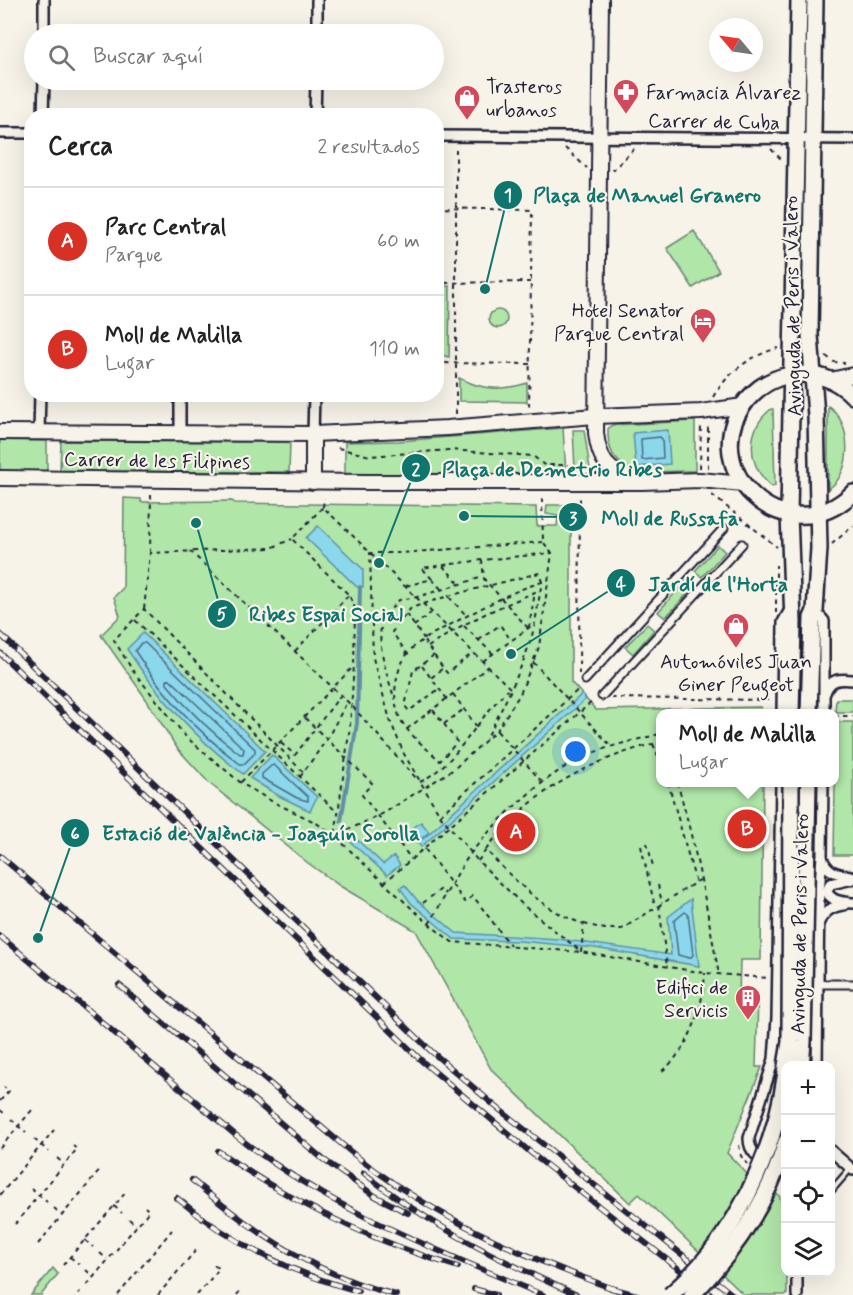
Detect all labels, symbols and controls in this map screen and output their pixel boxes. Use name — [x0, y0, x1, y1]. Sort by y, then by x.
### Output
north arrow — [709, 18, 763, 72]
search box — [24, 24, 444, 90]
icon: search — [45, 41, 78, 74]
text: Buscar aquí — [93, 43, 204, 71]
place label: Trasteros urbanos — [486, 74, 562, 124]
pharmacy icon: Farmacia Álvarez — [611, 77, 641, 115]
place label: Farmacia Álvarez — [646, 80, 801, 107]
shop icon: Trasteros urbanos — [452, 83, 482, 121]
street label: Carrer de Cuba — [648, 108, 780, 137]
text: Cerca — [48, 130, 113, 164]
text: 2 resultados — [317, 134, 420, 161]
callout: Plaça de Manuel Granero — [493, 175, 771, 214]
text: Plaça de Manuel Granero — [533, 182, 761, 210]
text: 1 — [504, 184, 512, 208]
street label: Avinguda de Peris i Valero — [778, 195, 810, 417]
text: Parc Central — [105, 214, 226, 242]
text: A — [61, 228, 74, 255]
text: 60 m — [377, 228, 420, 255]
text: Parque — [105, 242, 163, 269]
place label: Hotel Senator Parque Central — [554, 298, 684, 348]
hotel icon: Hotel Senator Parque Central — [688, 306, 718, 344]
text: Moll de Malilla — [105, 322, 242, 350]
text: B — [61, 336, 74, 363]
text: 110 m — [369, 336, 420, 363]
text: Lugar — [105, 350, 154, 377]
street label: Carrer de les Filipines — [64, 446, 250, 477]
callout: Plaça de Demetrio Ribes — [401, 449, 672, 488]
text: Plaça de Demetrio Ribes — [442, 456, 663, 484]
text: 2 — [412, 458, 421, 482]
callout: Moll de Russafa — [558, 498, 752, 537]
text: Moll de Russafa — [601, 505, 739, 533]
text: 3 — [569, 507, 578, 531]
callout: Jardí de l'Horta — [606, 564, 800, 603]
text: Jardí de l'Horta — [648, 571, 788, 599]
text: 4 — [616, 573, 627, 597]
callout: Ribes Espai Social — [207, 594, 415, 633]
text: Ribes Espai Social — [249, 601, 403, 629]
text: 5 — [217, 603, 228, 627]
shop icon: Automóviles Juan Giner Peugeot — [721, 611, 751, 649]
place label: Automóviles Juan Giner Peugeot — [660, 649, 812, 701]
popup — [656, 709, 839, 787]
text: Moll de Malilla — [679, 721, 816, 749]
your location — [561, 737, 590, 766]
text: Lugar — [679, 749, 728, 776]
pin: B — [728, 806, 766, 852]
pin: A — [496, 810, 536, 854]
street label: Avinguda de Peris i Valero — [785, 813, 817, 1035]
callout: Estació de València - Joaquín Sorolla — [60, 814, 433, 853]
text: Estació de València - Joaquín Sorolla — [102, 820, 420, 848]
text: 6 — [70, 822, 80, 846]
place label: Edifici de Servicis — [656, 975, 728, 1025]
building icon: Edifici de Servicis — [733, 983, 763, 1021]
map controls — [781, 1061, 835, 1277]
button: + — [781, 1061, 835, 1115]
button: − — [781, 1115, 835, 1169]
button: locate — [781, 1169, 835, 1223]
button: layers — [781, 1223, 835, 1277]

